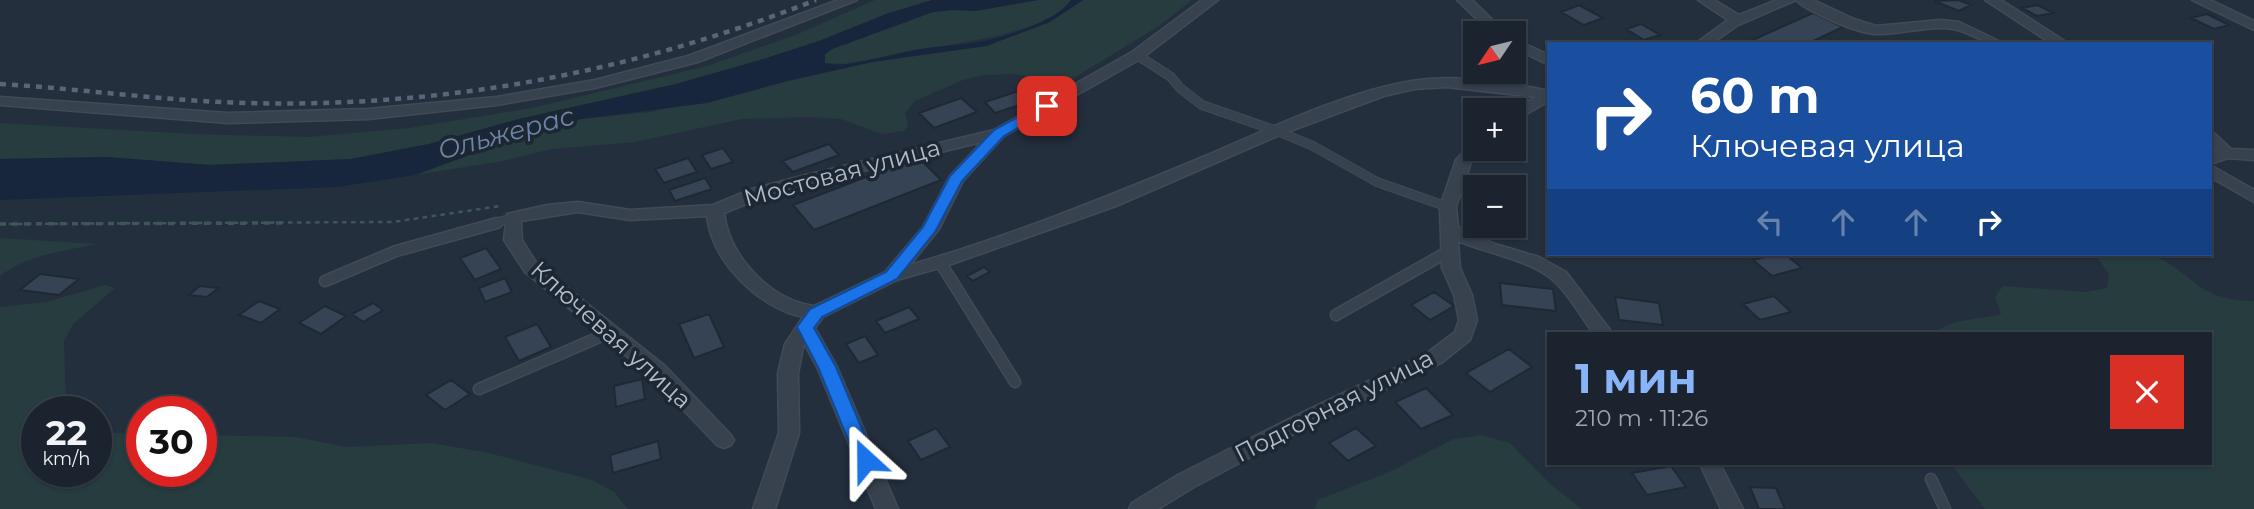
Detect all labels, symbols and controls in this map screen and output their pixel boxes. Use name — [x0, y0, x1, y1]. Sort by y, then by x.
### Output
north arrow — [1463, 21, 1526, 84]
map controls — [1463, 21, 1526, 238]
text: 60 m — [1690, 66, 1820, 125]
icon: right — [1575, 70, 1666, 161]
pin — [1017, 76, 1077, 136]
icon: arrive — [1028, 87, 1066, 125]
button: + — [1463, 98, 1526, 161]
water label: Ольжерас — [434, 99, 578, 167]
text: Ключевая улица — [1690, 126, 1965, 165]
street label: Мостовая улица — [741, 132, 943, 213]
button: − — [1463, 175, 1526, 238]
icon: left — [1751, 203, 1789, 241]
icon: ahead — [1824, 203, 1862, 241]
icon: ahead — [1897, 203, 1935, 241]
icon: right — [1970, 203, 2008, 241]
street label: Ключевая улица — [525, 255, 698, 414]
street label: Подгорная улица — [1230, 343, 1438, 468]
text: 1 мин — [1575, 352, 1697, 404]
button: close — [2110, 355, 2184, 429]
speed limit sign: 30 — [126, 396, 217, 487]
text: 210 m · 11:26 — [1575, 404, 1708, 432]
text: 22 — [46, 411, 87, 454]
position arrow — [829, 423, 903, 497]
text: km/h — [42, 448, 91, 470]

